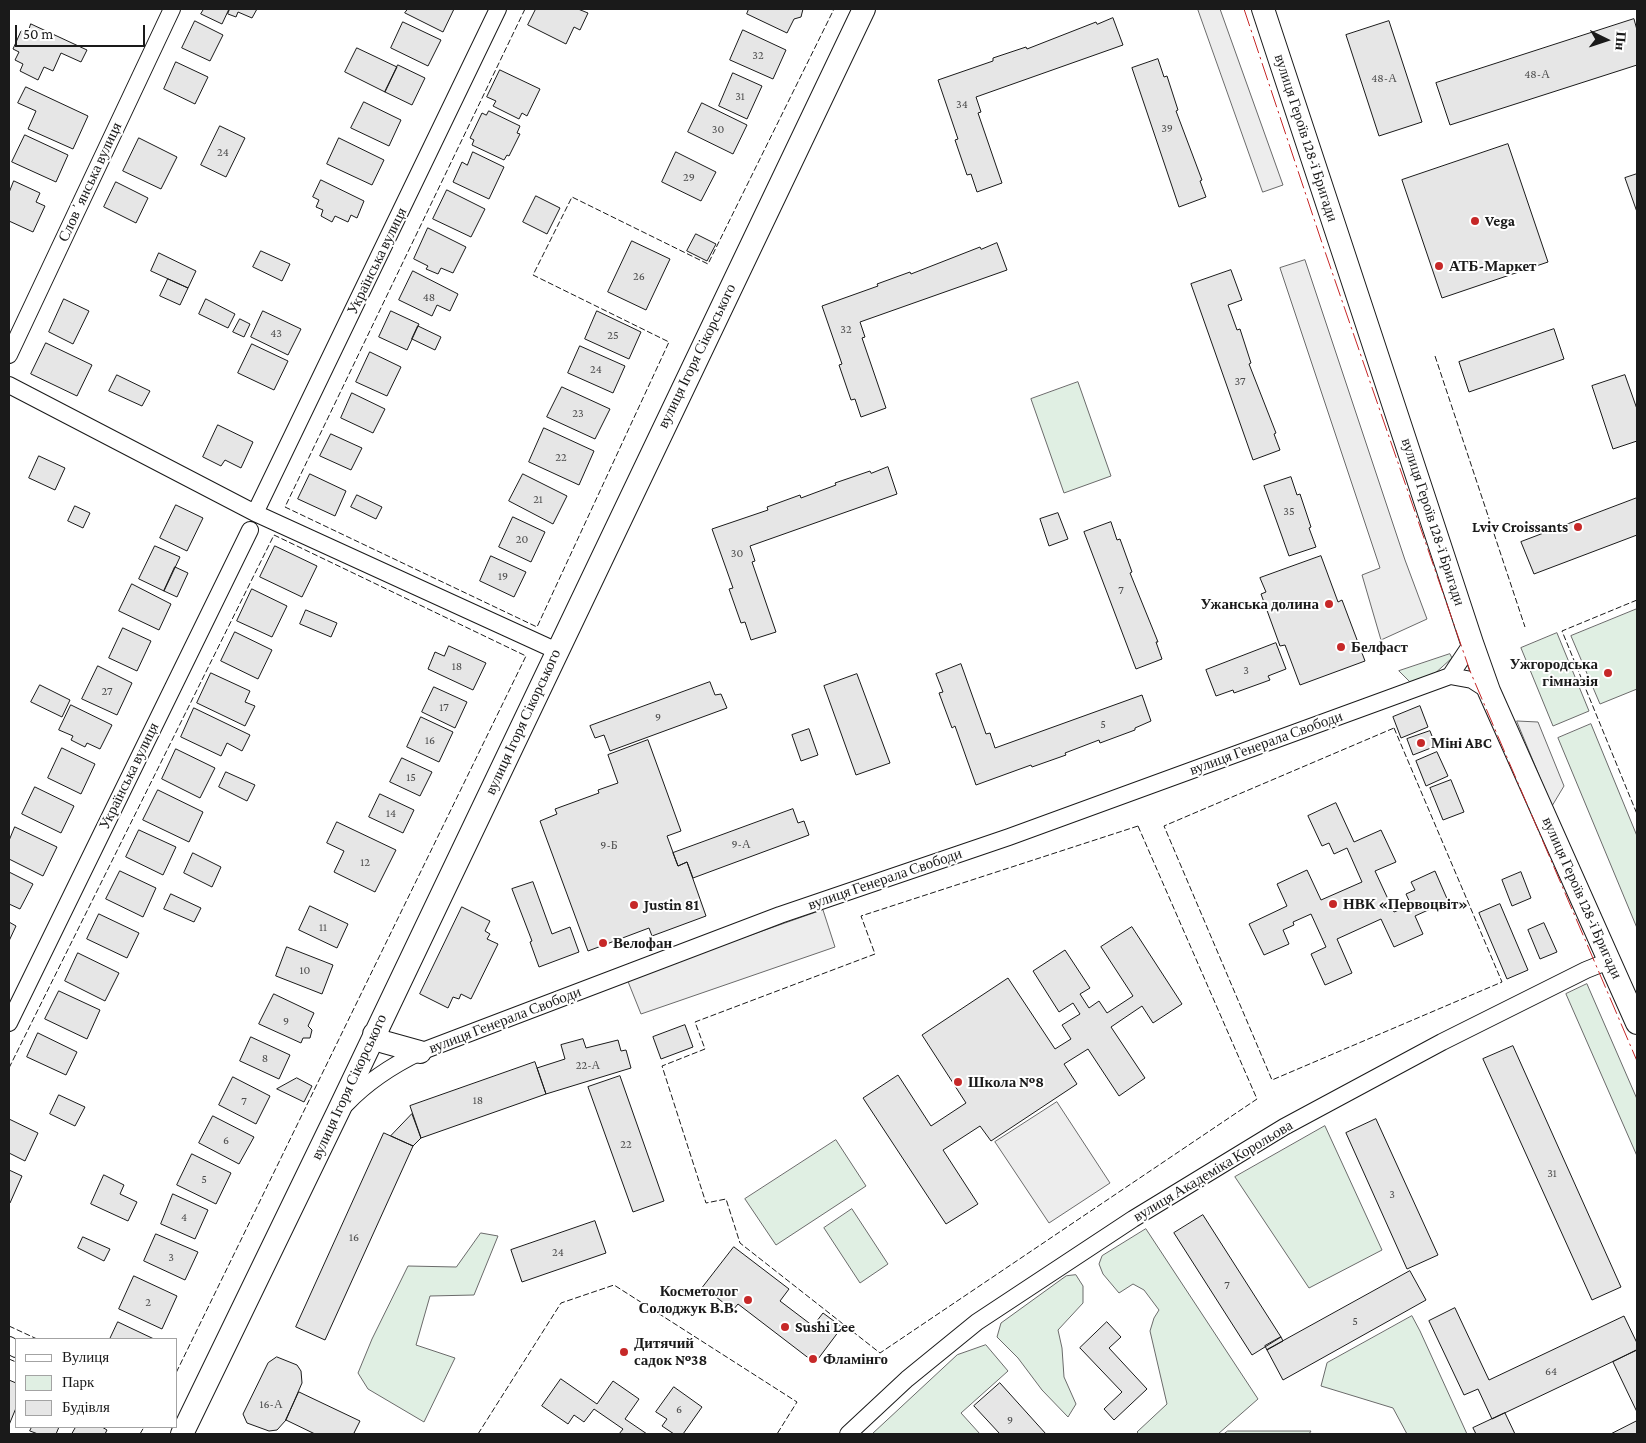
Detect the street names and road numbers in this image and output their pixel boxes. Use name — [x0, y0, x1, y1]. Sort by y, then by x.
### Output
street label: вулиця Героїв 128-ї Бригади — [1270, 52, 1342, 224]
street label: Словʼянська вулиця — [54, 119, 126, 245]
street label: Українська вулиця — [343, 205, 411, 317]
street label: вулиця Ігоря Сікорського — [654, 281, 740, 431]
street label: вулиця Героїв 128-ї Бригади — [1397, 436, 1469, 608]
street label: вулиця Ігоря Сікорського — [481, 646, 565, 798]
street label: вулиця Генерала Свободи — [1187, 707, 1345, 779]
street label: Українська вулиця — [95, 720, 163, 832]
street label: вулиця Героїв 128-ї Бригади — [1538, 814, 1626, 982]
street label: вулиця Генерала Свободи — [806, 844, 964, 914]
street label: вулиця Генерала Свободи — [426, 983, 584, 1057]
street label: вулиця Ігоря Сікорського — [307, 1011, 391, 1163]
street label: вулиця Академіка Корольова — [1130, 1116, 1296, 1226]

